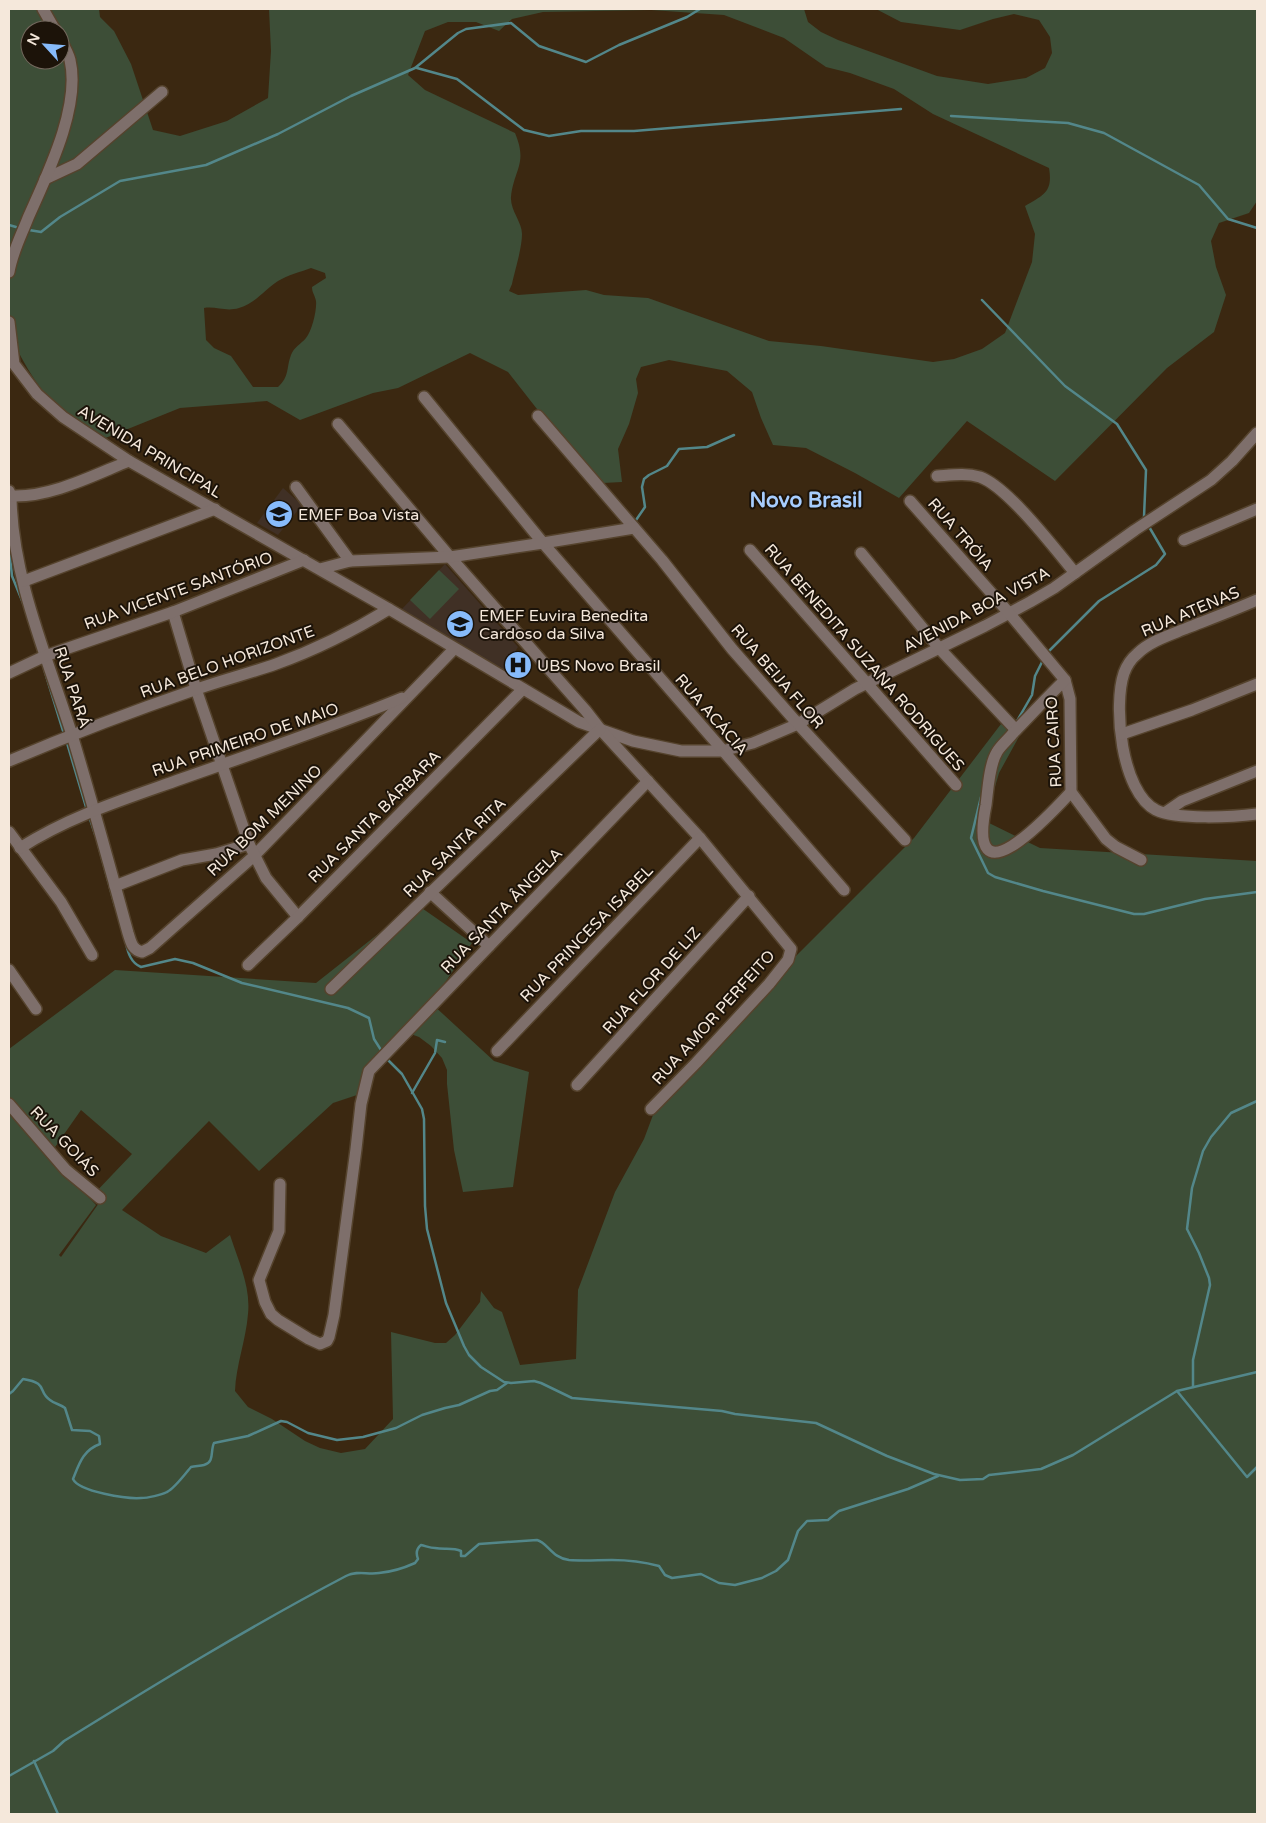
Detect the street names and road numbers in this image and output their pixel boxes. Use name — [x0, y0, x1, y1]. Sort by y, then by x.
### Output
street label: AVENIDA PRINCIPAL — [74, 401, 225, 503]
street label: RUA TRÓIA — [923, 494, 997, 575]
street label: RUA BENEDITA SUZANA RODRIGUES — [760, 540, 969, 776]
street label: RUA VICENTE SANTÓRIO — [81, 547, 275, 634]
street label: AVENIDA BOA VISTA — [900, 563, 1053, 657]
street label: RUA ATENAS — [1138, 582, 1243, 642]
street label: RUA BEIJA FLOR — [726, 620, 828, 733]
street label: RUA BELO HORIZONTE — [137, 621, 317, 703]
street label: RUA PARÁ — [49, 644, 95, 731]
street label: RUA ACÁCIA — [670, 670, 752, 760]
street label: RUA CAIRO — [1042, 696, 1066, 788]
street label: RUA PRIMEIRO DE MAIO — [149, 699, 341, 781]
street label: RUA SANTA BÁRBARA — [304, 746, 445, 887]
street label: RUA BOM MENINO — [203, 761, 326, 881]
street label: RUA SANTA RITA — [399, 793, 510, 902]
street label: RUA SANTA ÂNGELA — [437, 844, 567, 978]
street label: RUA PRINCESA ISABEL — [516, 861, 657, 1006]
street label: RUA FLOR DE LIZ — [598, 923, 705, 1038]
street label: RUA AMOR PERFEITO — [648, 946, 780, 1089]
street label: RUA GOIÁS — [26, 1102, 103, 1181]

